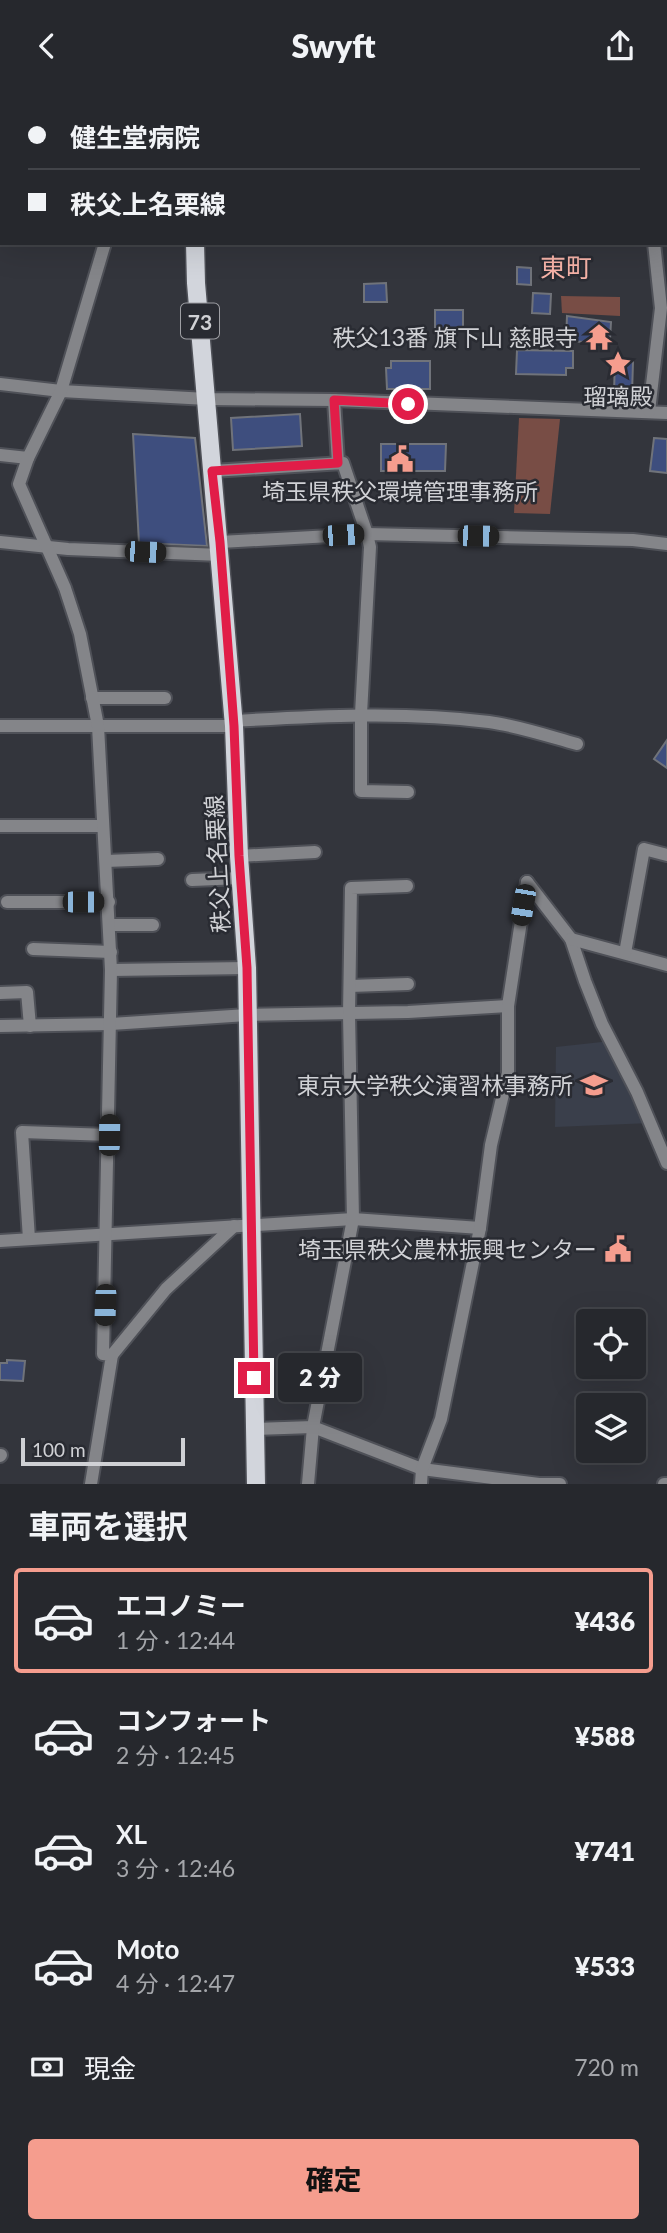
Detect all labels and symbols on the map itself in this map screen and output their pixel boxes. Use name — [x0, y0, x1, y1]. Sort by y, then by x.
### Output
district label: 東町 — [540, 251, 592, 283]
road number: 73 — [181, 303, 219, 338]
temple icon: 秩父13番 旗下山 慈眼寺 — [584, 322, 614, 352]
place label: 秩父13番 旗下山 慈眼寺 — [333, 323, 578, 351]
place icon: 瑠璃殿 — [603, 349, 633, 379]
place label: 瑠璃殿 — [584, 382, 653, 410]
route start — [392, 388, 424, 420]
public building icon: 埼玉県秩父環境管理事務所 — [385, 444, 415, 474]
place label: 埼玉県秩父環境管理事務所 — [262, 477, 538, 505]
car — [322, 523, 365, 547]
car — [457, 525, 500, 547]
car — [124, 541, 167, 563]
street label: 秩父上名栗線 — [199, 794, 235, 934]
car — [510, 882, 537, 928]
car — [63, 892, 105, 913]
school or university icon: 東京大学秩父演習林事務所 — [579, 1070, 609, 1100]
place label: 東京大学秩父演習林事務所 — [297, 1071, 573, 1099]
car — [99, 1114, 120, 1156]
public building icon: 埼玉県秩父農林振興センター — [603, 1234, 633, 1264]
place label: 埼玉県秩父農林振興センター — [298, 1235, 597, 1263]
car — [94, 1284, 117, 1326]
callout: 2 分 — [278, 1353, 362, 1403]
route end — [238, 1362, 270, 1394]
scale bar — [21, 1435, 186, 1467]

